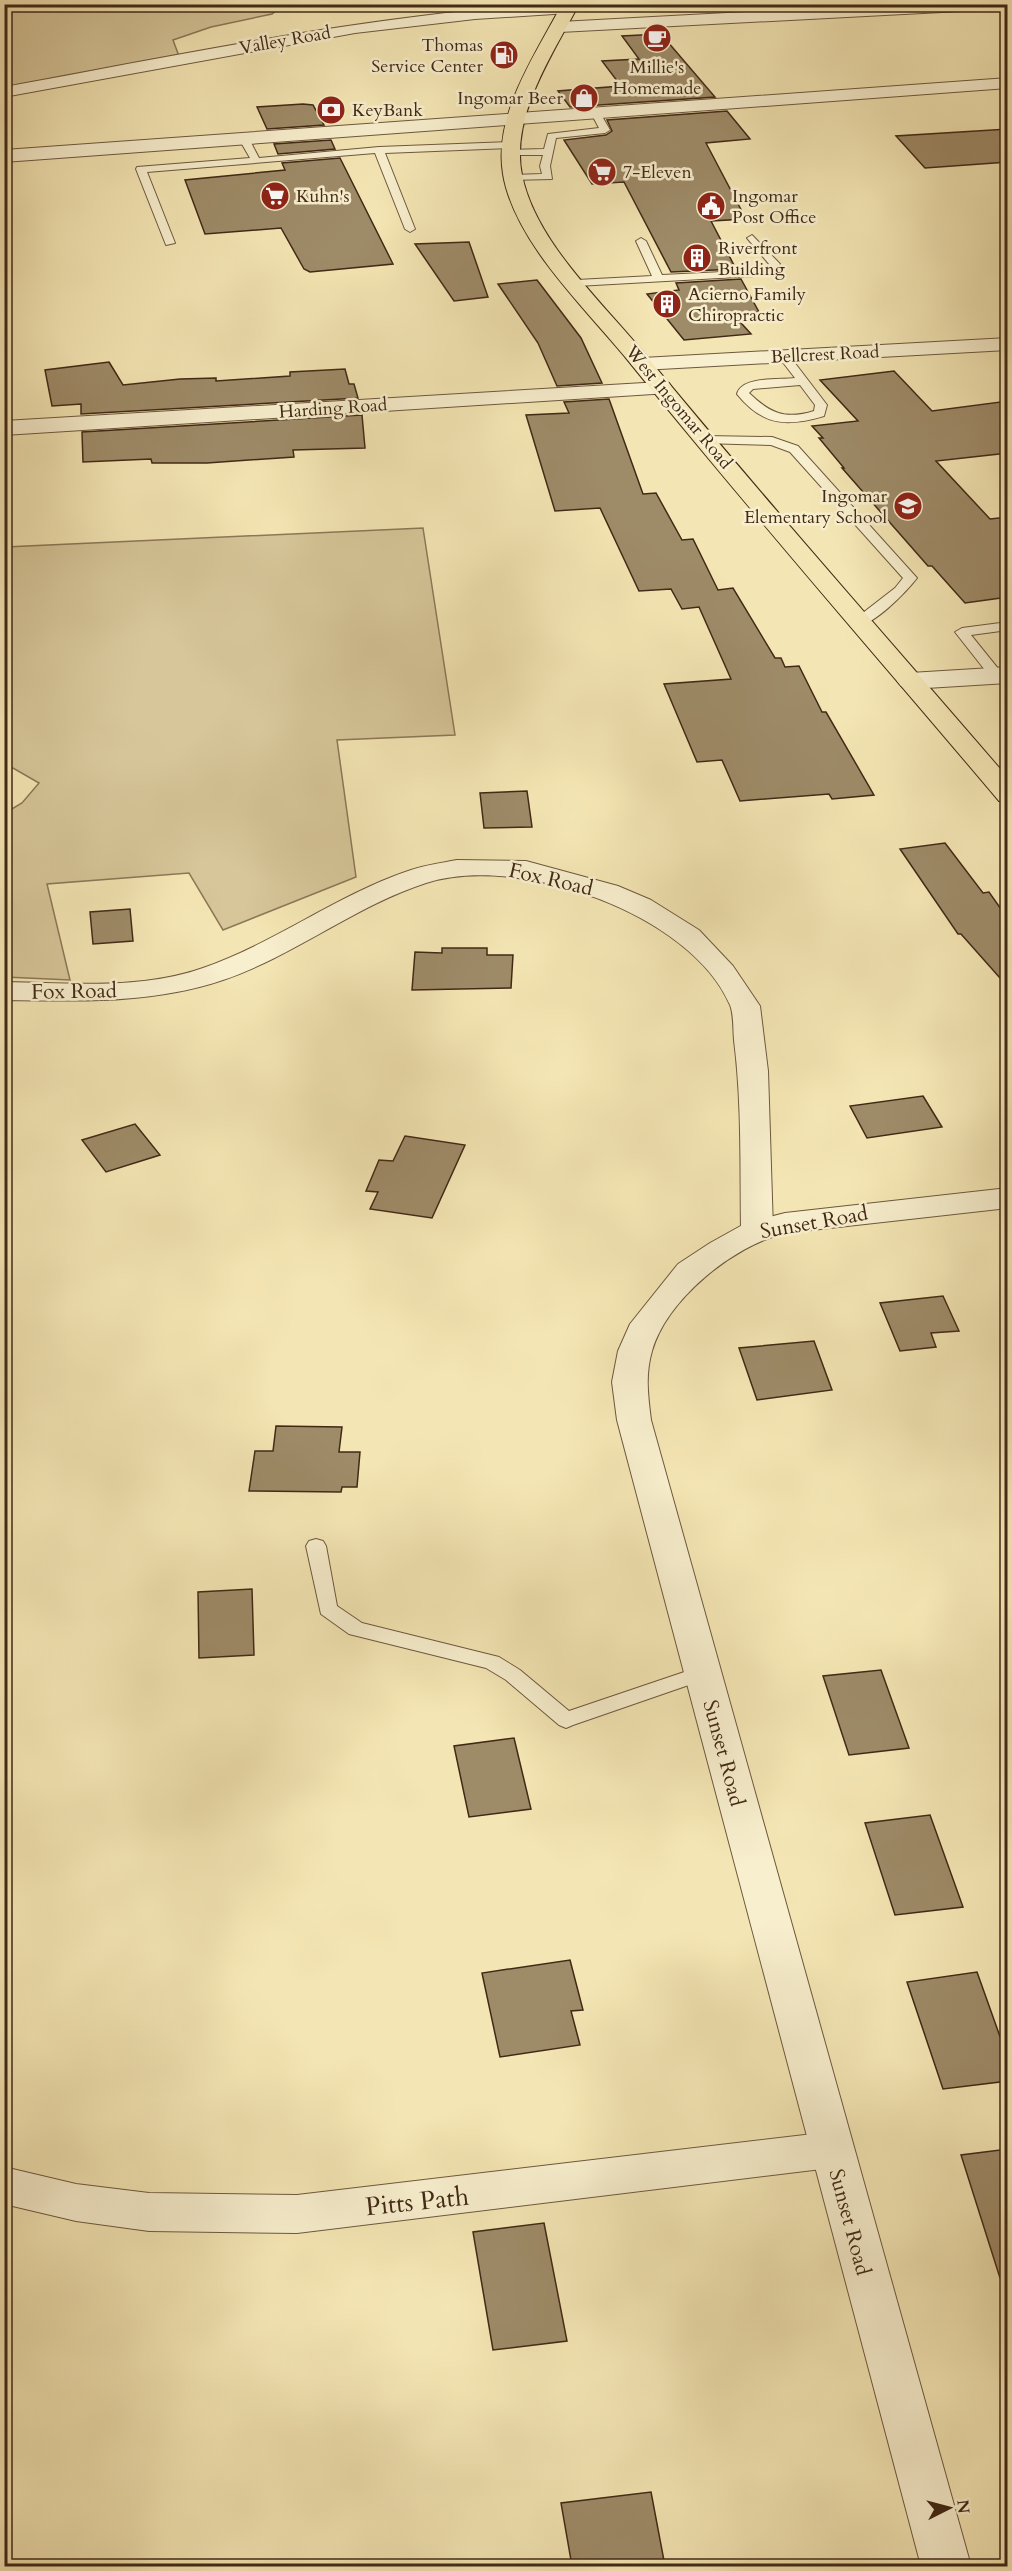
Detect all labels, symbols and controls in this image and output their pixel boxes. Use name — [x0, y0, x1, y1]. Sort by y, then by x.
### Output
street label: Valley Road — [237, 20, 333, 61]
cafe icon: Millie's Homemade — [641, 22, 673, 54]
place label: Thomas Service Center — [371, 33, 483, 79]
fuel station icon: Thomas Service Center — [488, 39, 520, 71]
place label: Millie's Homemade — [613, 55, 701, 101]
shop icon: Ingomar Beer — [568, 82, 600, 114]
place label: Ingomar Beer — [457, 86, 563, 111]
bank icon: KeyBank — [315, 94, 347, 126]
place label: KeyBank — [352, 98, 423, 123]
supermarket icon: 7-Eleven — [586, 156, 618, 188]
place label: 7-Eleven — [623, 160, 692, 185]
supermarket icon: Kuhn's — [259, 180, 291, 212]
place label: Kuhn's — [296, 184, 350, 209]
place label: Ingomar Post Office — [732, 184, 816, 230]
public building icon: Ingomar Post Office — [695, 190, 727, 222]
place label: Riverfront Building — [718, 236, 797, 282]
building icon: Riverfront Building — [681, 242, 713, 274]
place label: Acierno Family Chiropractic — [688, 282, 807, 328]
building icon: Acierno Family Chiropractic — [651, 288, 683, 320]
street label: West Ingomar Road — [619, 339, 738, 475]
street label: Bellcrest Road — [770, 339, 880, 370]
street label: Harding Road — [278, 392, 389, 425]
place label: Ingomar Elementary School — [744, 484, 887, 530]
school or university icon: Ingomar Elementary School — [892, 490, 924, 522]
street label: Fox Road — [506, 856, 596, 903]
street label: Fox Road — [31, 976, 117, 1007]
street label: Sunset Road — [758, 1199, 870, 1246]
street label: Sunset Road — [695, 1697, 752, 1810]
street label: Sunset Road — [821, 2166, 878, 2279]
street label: Pitts Path — [364, 2179, 471, 2224]
north arrow — [919, 2478, 979, 2538]
text: N — [951, 2498, 975, 2515]

